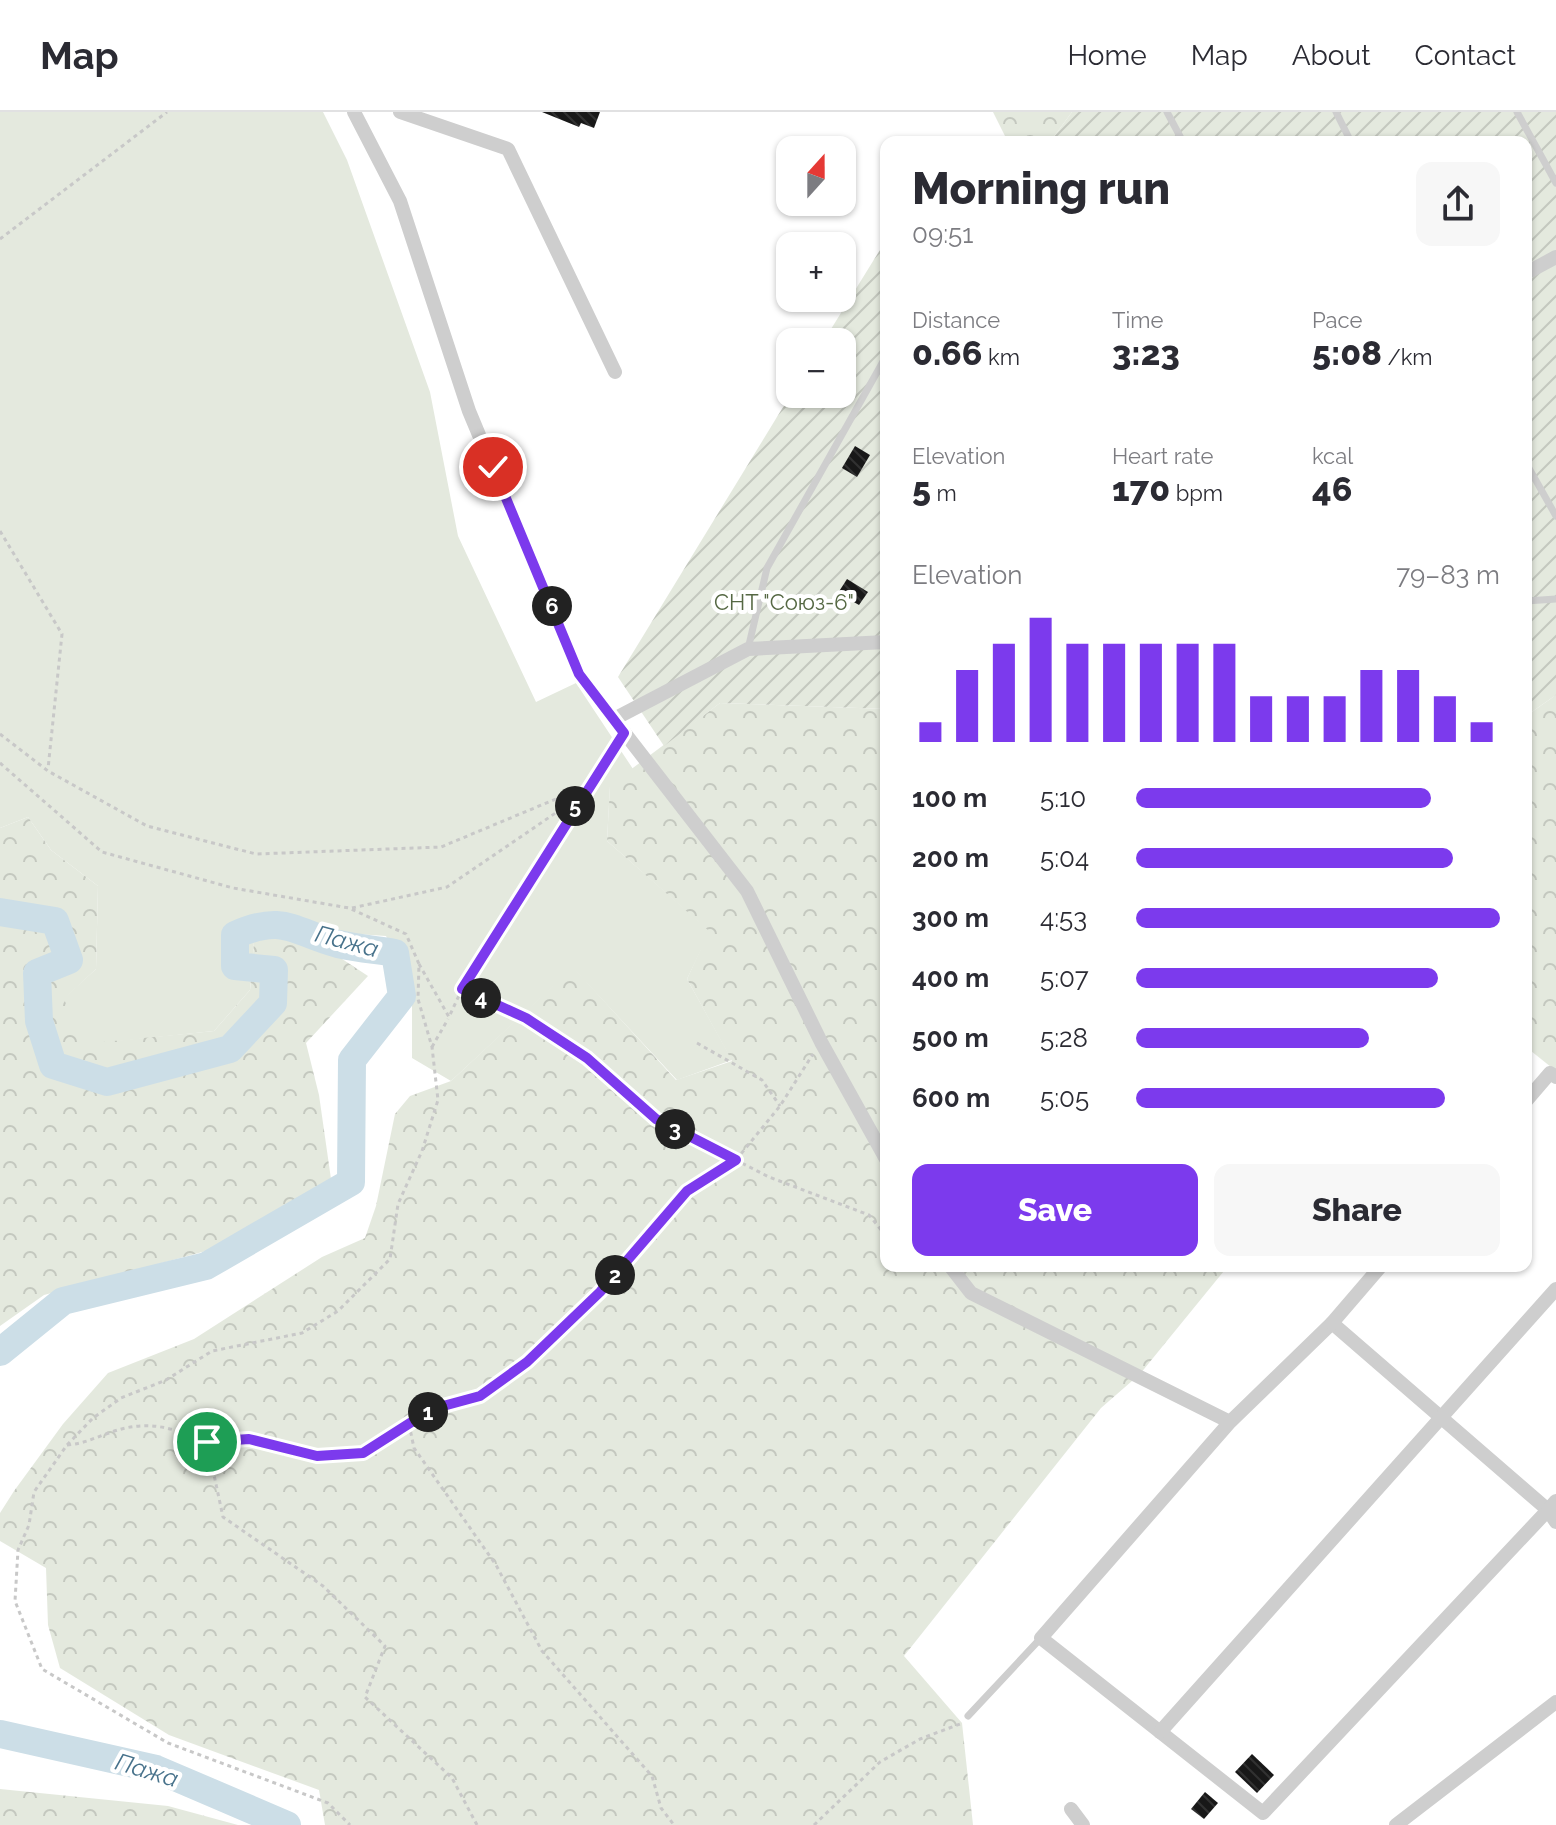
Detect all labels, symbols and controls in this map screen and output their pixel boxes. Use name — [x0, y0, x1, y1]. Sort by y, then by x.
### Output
text: Map — [40, 33, 119, 78]
text: Home — [1067, 39, 1147, 72]
text: Map — [1191, 39, 1248, 72]
text: About — [1292, 39, 1371, 72]
text: Contact — [1415, 39, 1516, 72]
north arrow — [776, 136, 856, 216]
map controls — [776, 136, 856, 408]
button: share — [1416, 162, 1500, 246]
text: Morning run — [912, 163, 1170, 214]
text: 09:51 — [912, 219, 973, 249]
button: + — [776, 232, 856, 312]
text: Distance — [912, 307, 1000, 333]
text: Time — [1112, 307, 1163, 333]
text: Pace — [1312, 307, 1362, 333]
button: − — [776, 328, 856, 408]
text: 0.66 — [912, 333, 982, 373]
text: 3:23 — [1112, 333, 1180, 373]
text: 5:08 — [1312, 333, 1382, 373]
text: km — [982, 344, 1020, 370]
text: /km — [1382, 344, 1433, 370]
pin — [459, 433, 527, 501]
text: Elevation — [912, 443, 1005, 469]
text: Heart rate — [1112, 443, 1213, 469]
text: kcal — [1312, 443, 1353, 469]
icon: check — [471, 445, 515, 489]
text: 5 — [912, 469, 931, 509]
text: 170 — [1112, 469, 1170, 509]
text: 46 — [1312, 469, 1352, 509]
text: m — [931, 480, 957, 506]
text: bpm — [1170, 480, 1223, 506]
text: Elevation — [912, 560, 1022, 590]
text: 79–83 m — [1396, 560, 1500, 590]
pin: 6 — [532, 586, 572, 626]
park label: СНТ "Союз-6" — [714, 589, 854, 615]
text: 6 — [545, 593, 559, 619]
text: 100 m — [912, 783, 987, 813]
text: 5:10 — [1040, 783, 1086, 813]
pin: 5 — [555, 786, 595, 826]
text: 5 — [569, 793, 581, 819]
text: 200 m — [912, 843, 989, 873]
text: 5:04 — [1040, 843, 1089, 873]
text: 300 m — [912, 903, 989, 933]
text: 4:53 — [1040, 903, 1087, 933]
water label: Пажа — [312, 919, 382, 963]
text: 400 m — [912, 963, 989, 993]
text: 5:07 — [1040, 963, 1089, 993]
pin: 4 — [461, 978, 501, 1018]
text: 4 — [475, 985, 487, 1011]
text: 500 m — [912, 1023, 989, 1053]
text: 5:28 — [1040, 1023, 1088, 1053]
text: 600 m — [912, 1083, 990, 1113]
text: 5:05 — [1040, 1083, 1089, 1113]
pin: 3 — [655, 1109, 695, 1149]
text: 3 — [669, 1116, 681, 1142]
button: Save — [912, 1164, 1198, 1256]
button: Share — [1214, 1164, 1500, 1256]
pin: 2 — [595, 1255, 635, 1295]
text: 2 — [609, 1262, 621, 1288]
pin: 1 — [408, 1392, 448, 1432]
text: 1 — [423, 1399, 433, 1425]
pin — [173, 1408, 241, 1476]
icon: arrive — [185, 1420, 229, 1464]
water label: Пажа — [112, 1747, 182, 1793]

